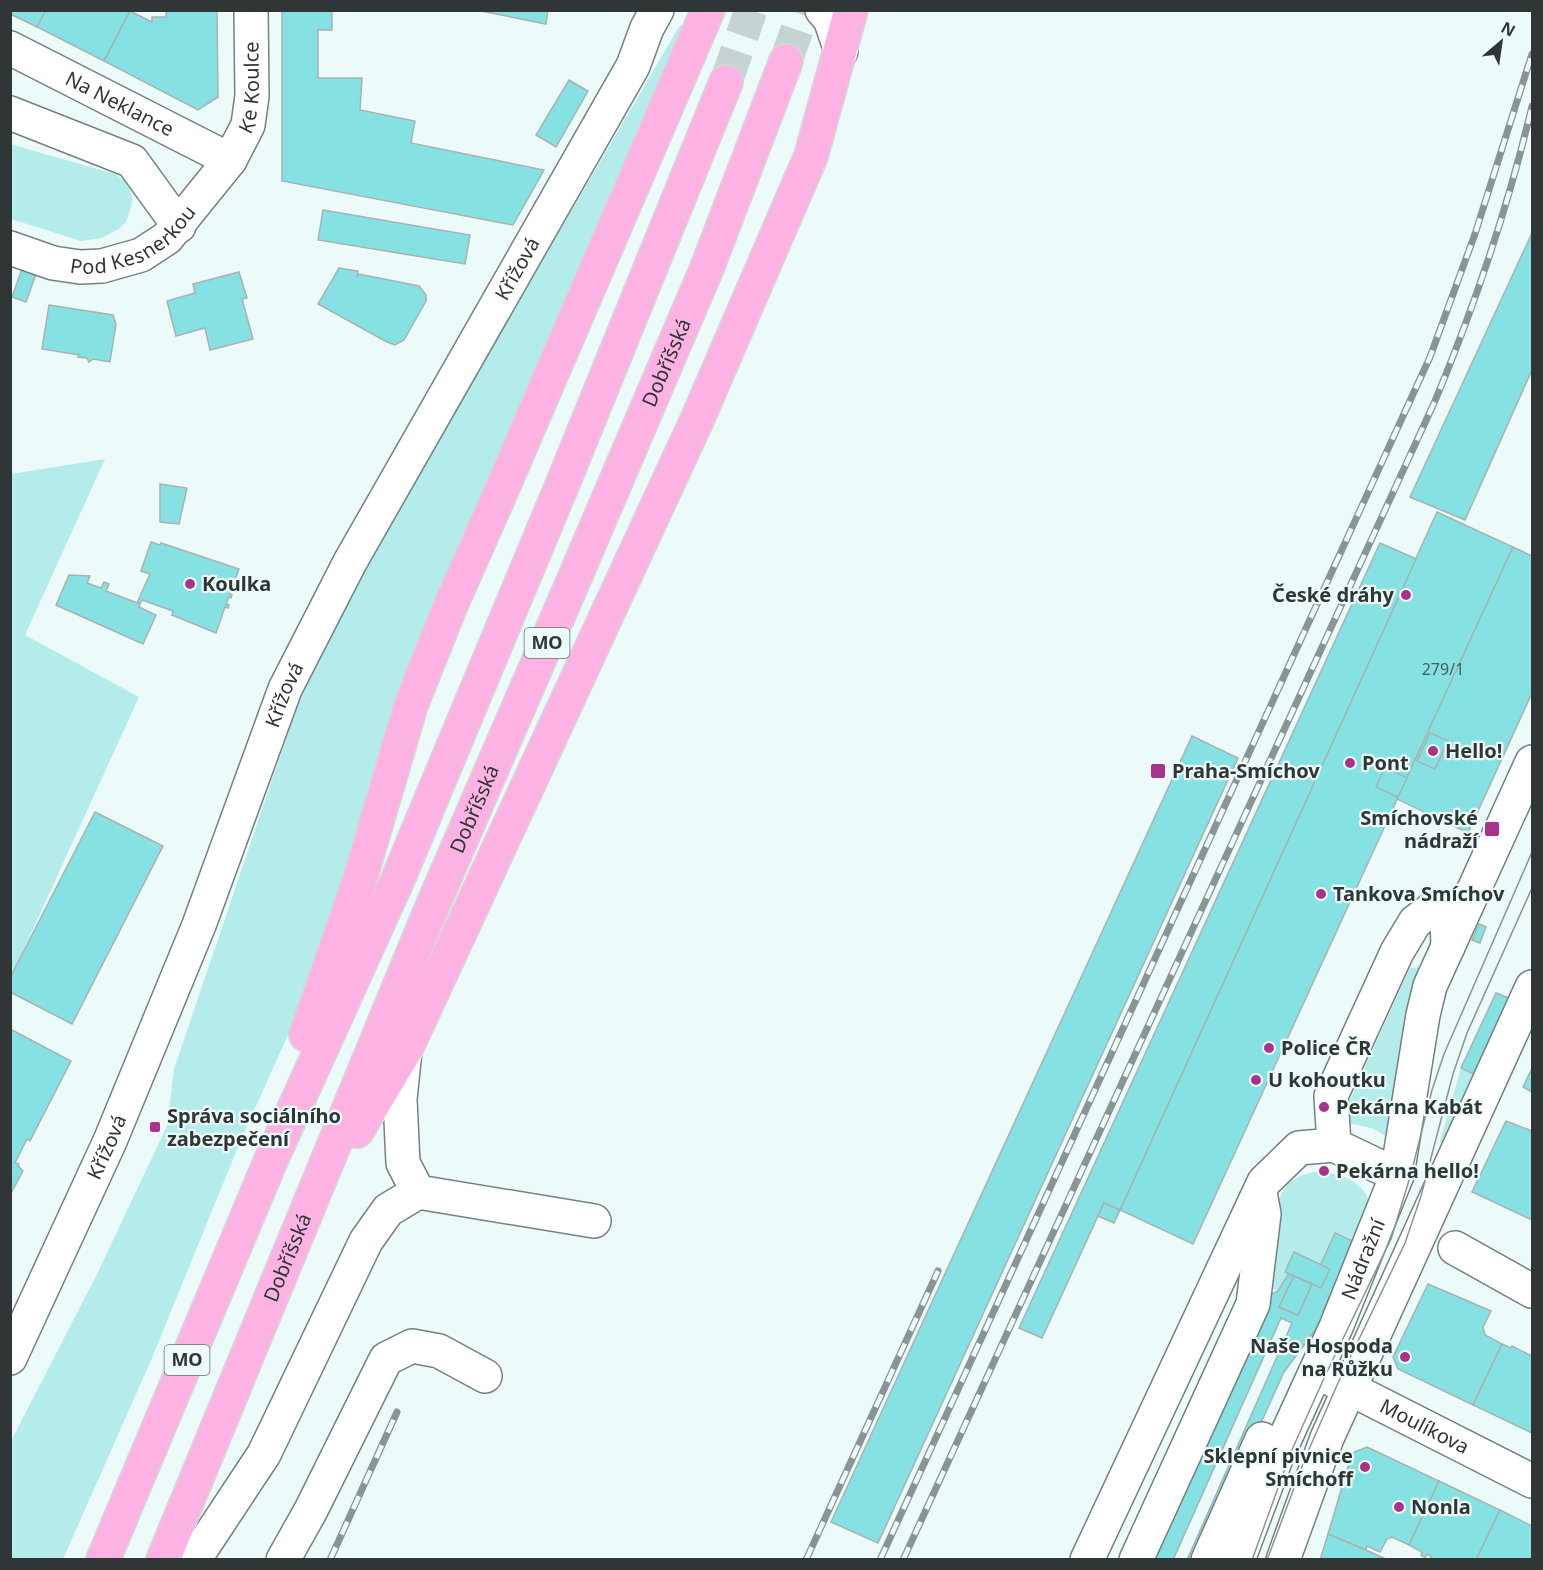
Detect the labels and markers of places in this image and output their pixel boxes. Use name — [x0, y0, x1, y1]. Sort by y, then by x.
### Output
place label: Koulka — [202, 570, 271, 597]
marker: Koulka — [183, 577, 197, 591]
place label: České dráhy — [1272, 581, 1395, 608]
marker: České dráhy — [1399, 588, 1413, 602]
place label: Hello! — [1445, 737, 1502, 764]
marker: Hello! — [1426, 744, 1440, 758]
place label: Pont — [1362, 749, 1409, 776]
marker: Pont — [1343, 756, 1357, 770]
place label: Praha-Smíchov — [1172, 757, 1320, 784]
marker: Praha-Smíchov — [1149, 762, 1167, 780]
place label: Smíchovské nádraží — [1360, 804, 1480, 854]
marker: Smíchovské nádraží — [1483, 820, 1501, 838]
place label: Tankova Smíchov — [1333, 880, 1505, 907]
marker: Tankova Smíchov — [1314, 887, 1328, 901]
place label: Police ČR — [1281, 1034, 1372, 1061]
marker: Police ČR — [1262, 1041, 1276, 1055]
place label: U kohoutku — [1268, 1066, 1386, 1093]
marker: U kohoutku — [1249, 1073, 1263, 1087]
place label: Pekárna Kabát — [1336, 1093, 1483, 1120]
marker: Pekárna Kabát — [1317, 1100, 1331, 1114]
place label: Správa sociálního zabezpečení — [167, 1102, 341, 1152]
marker: Správa sociálního zabezpečení — [148, 1120, 162, 1134]
place label: Pekárna hello! — [1336, 1157, 1479, 1184]
marker: Pekárna hello! — [1317, 1164, 1331, 1178]
place label: Naše Hospoda na Růžku — [1250, 1332, 1393, 1382]
marker: Naše Hospoda na Růžku — [1398, 1350, 1412, 1364]
place label: Sklepní pivnice Smíchoff — [1204, 1442, 1355, 1492]
marker: Sklepní pivnice Smíchoff — [1358, 1460, 1372, 1474]
place label: Nonla — [1411, 1493, 1471, 1520]
marker: Nonla — [1392, 1500, 1406, 1514]

